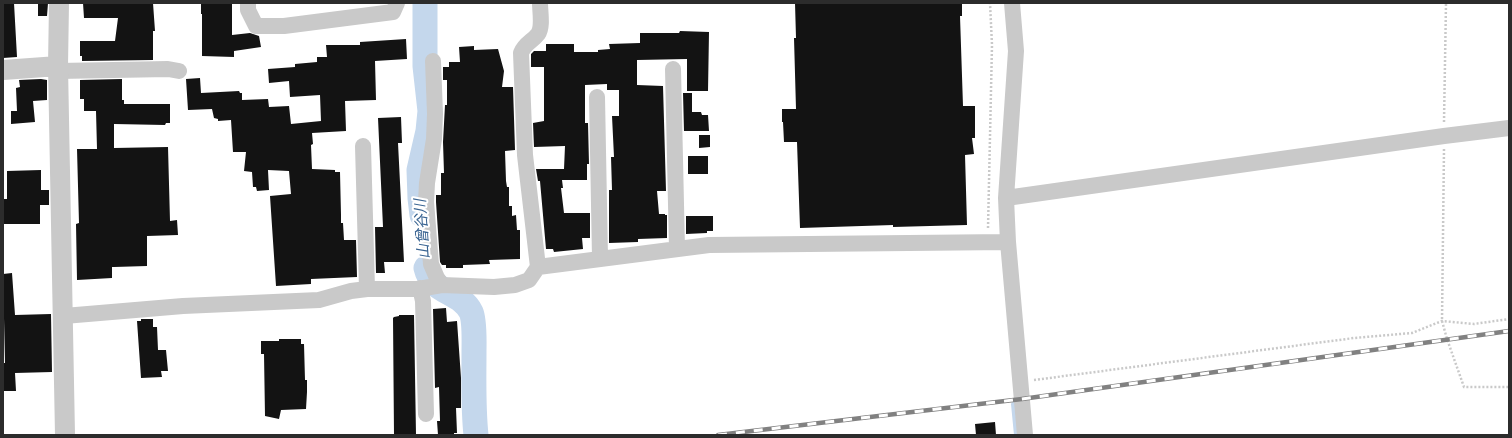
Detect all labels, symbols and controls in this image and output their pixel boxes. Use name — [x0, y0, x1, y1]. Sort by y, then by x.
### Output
water label: 山曾谷川 — [412, 198, 434, 260]

